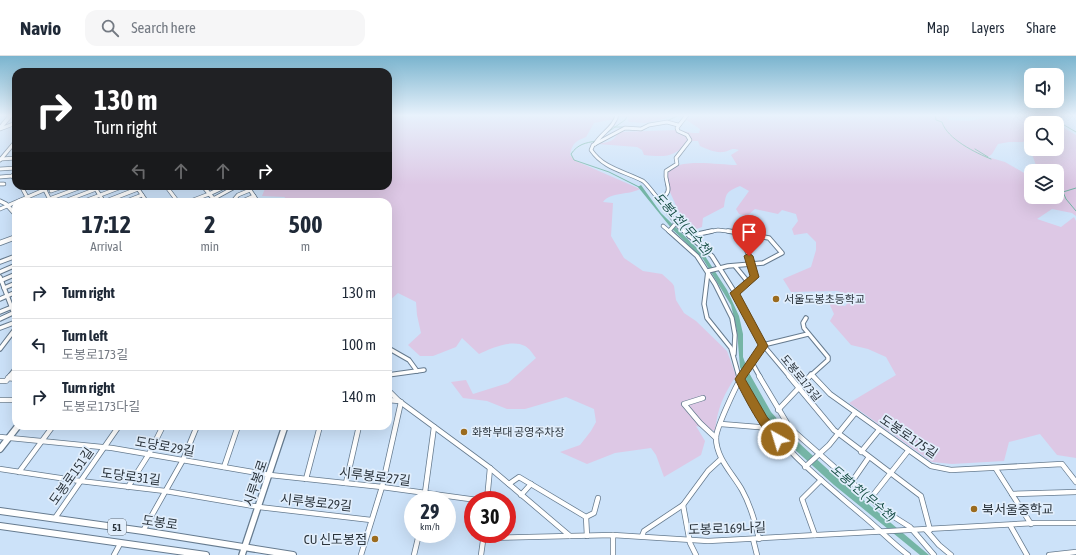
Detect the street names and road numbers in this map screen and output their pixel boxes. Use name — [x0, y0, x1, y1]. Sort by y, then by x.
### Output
street label: 도봉로173길 — [779, 352, 823, 404]
street label: 도봉로175길 — [877, 412, 940, 461]
street label: 도당로29길 — [134, 434, 196, 459]
street label: 도봉로151길 — [46, 445, 97, 508]
street label: 시루봉로 — [241, 458, 270, 508]
street label: 도당로31길 — [100, 465, 162, 488]
street label: 시루봉로27길 — [338, 465, 412, 488]
street label: 시루봉로29길 — [279, 491, 353, 514]
street label: 도봉로 — [141, 512, 179, 533]
road number: 51 — [108, 519, 126, 535]
street label: 도봉로169나길 — [688, 520, 766, 537]

